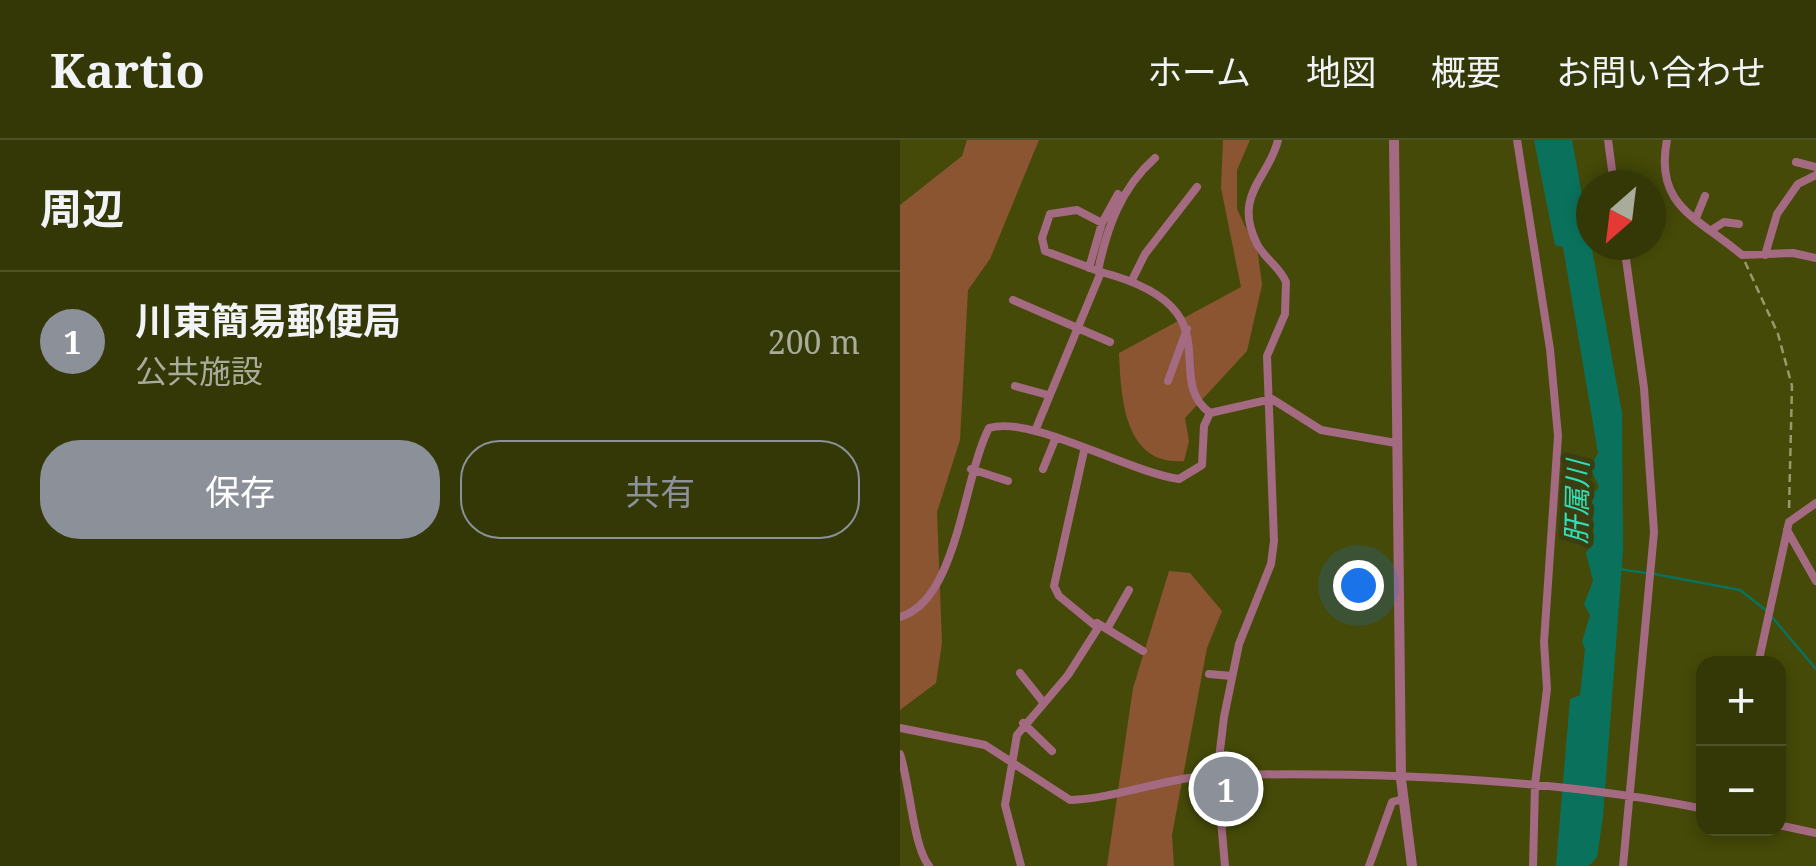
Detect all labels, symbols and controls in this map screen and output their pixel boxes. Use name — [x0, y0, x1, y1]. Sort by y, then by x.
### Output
text: Kartio — [50, 37, 205, 102]
text: ホーム — [1147, 48, 1251, 95]
text: 地図 — [1306, 48, 1376, 95]
text: 概要 — [1431, 48, 1501, 95]
text: お問い合わせ — [1556, 48, 1766, 95]
north arrow — [1576, 170, 1666, 260]
text: 周辺 — [40, 179, 124, 236]
text: 川東簡易郵便局 — [135, 294, 401, 346]
text: 1 — [63, 320, 82, 363]
text: 200 m — [768, 320, 860, 363]
text: 公共施設 — [135, 349, 263, 392]
button: 保存 — [40, 440, 440, 539]
button: 共有 — [460, 440, 860, 539]
water label: 肝属川 — [1556, 457, 1596, 544]
your location — [1333, 560, 1384, 611]
map controls — [1696, 656, 1786, 836]
button: + — [1696, 656, 1786, 746]
button: − — [1696, 746, 1786, 836]
pin: 1 — [1194, 752, 1258, 826]

